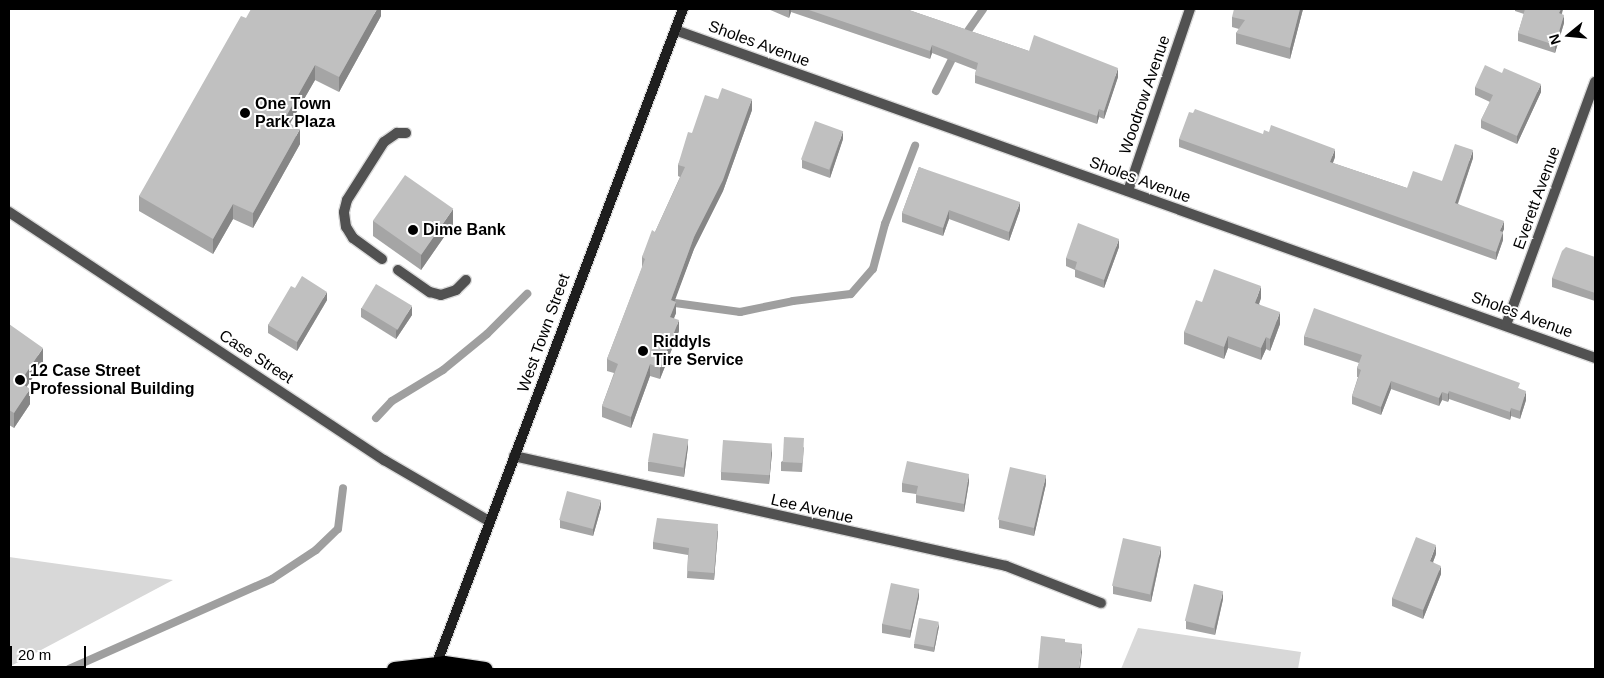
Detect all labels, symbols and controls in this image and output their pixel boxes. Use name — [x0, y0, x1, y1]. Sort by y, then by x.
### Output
north arrow — [1544, 10, 1594, 60]
street label: Sholes Avenue — [705, 17, 813, 71]
street label: Woodrow Avenue — [1115, 32, 1175, 158]
text: N — [1546, 32, 1564, 47]
place label: One Town Park Plaza — [255, 94, 335, 132]
marker: One Town Park Plaza — [239, 107, 251, 119]
street label: Everett Avenue — [1509, 143, 1565, 253]
street label: Sholes Avenue — [1086, 153, 1194, 207]
place label: Dime Bank — [423, 220, 506, 240]
marker: Dime Bank — [407, 224, 419, 236]
street label: West Town Street — [514, 271, 574, 395]
street label: Sholes Avenue — [1468, 288, 1576, 342]
street label: Case Street — [215, 326, 297, 388]
place label: Riddyls Tire Service — [653, 332, 743, 370]
marker: Riddyls Tire Service — [637, 345, 649, 357]
place label: 12 Case Street Professional Building — [30, 361, 194, 399]
marker: 12 Case Street Professional Building — [14, 374, 26, 386]
street label: Lee Avenue — [768, 490, 856, 528]
scale bar — [12, 636, 89, 668]
text: 20 m — [18, 646, 51, 663]

